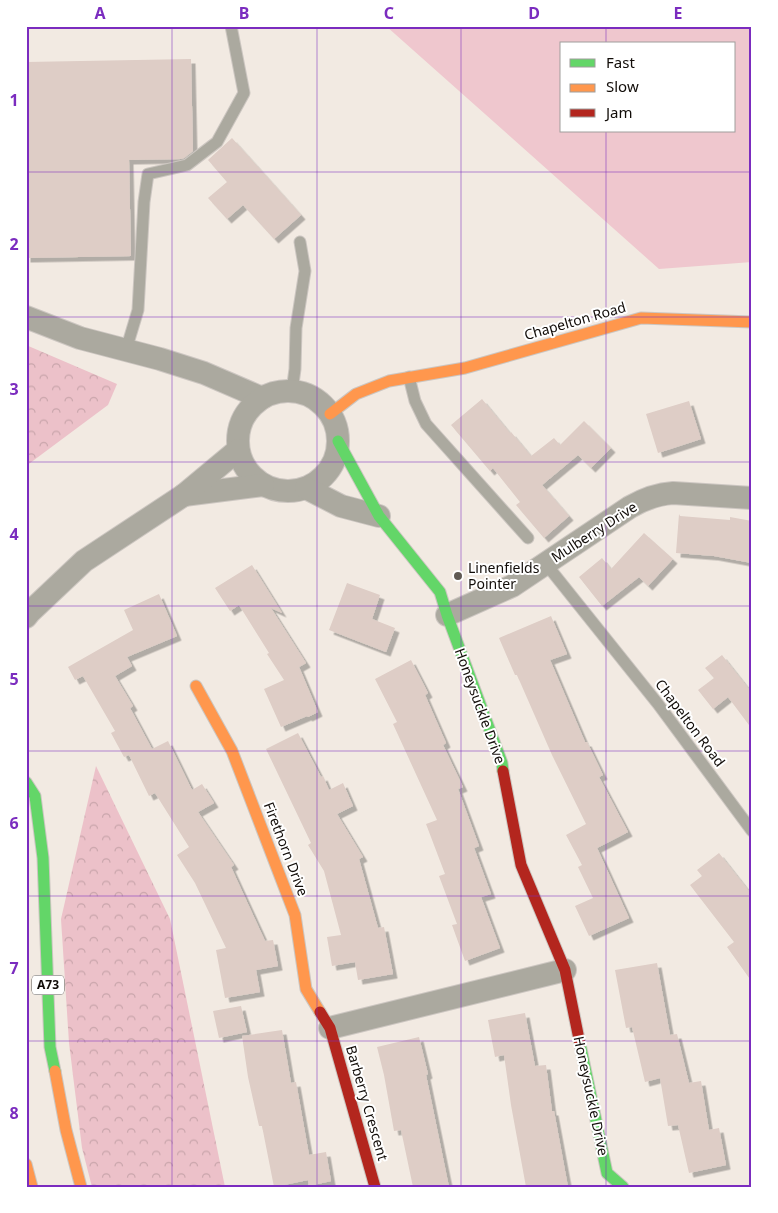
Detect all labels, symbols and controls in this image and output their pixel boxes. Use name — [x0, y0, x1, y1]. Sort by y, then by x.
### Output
text: A — [94, 2, 106, 24]
text: B — [239, 2, 249, 24]
text: C — [384, 2, 394, 24]
text: D — [528, 2, 540, 24]
text: E — [674, 2, 683, 24]
legend — [560, 42, 736, 132]
text: Fast — [606, 52, 635, 72]
text: Slow — [606, 76, 639, 96]
text: 1 — [9, 89, 19, 111]
text: Jam — [604, 102, 633, 122]
text: 2 — [9, 233, 19, 255]
street label: Chapelton Road — [522, 297, 628, 344]
text: 3 — [9, 378, 19, 400]
street label: Mulberry Drive — [547, 497, 640, 566]
text: 4 — [9, 523, 19, 545]
place label: Linenfields Pointer — [468, 558, 540, 593]
marker: Linenfields Pointer — [452, 570, 464, 582]
street label: Honeysuckle Drive — [451, 645, 510, 766]
text: 5 — [9, 668, 19, 690]
street label: Chapelton Road — [651, 675, 730, 770]
street label: Firethorn Drive — [260, 799, 313, 899]
text: 6 — [9, 812, 19, 834]
text: 7 — [9, 957, 19, 979]
road number: A73 — [32, 976, 64, 994]
street label: Honeysuckle Drive — [570, 1034, 613, 1157]
street label: Barberry Crescent — [342, 1043, 393, 1163]
text: 8 — [9, 1102, 19, 1124]

